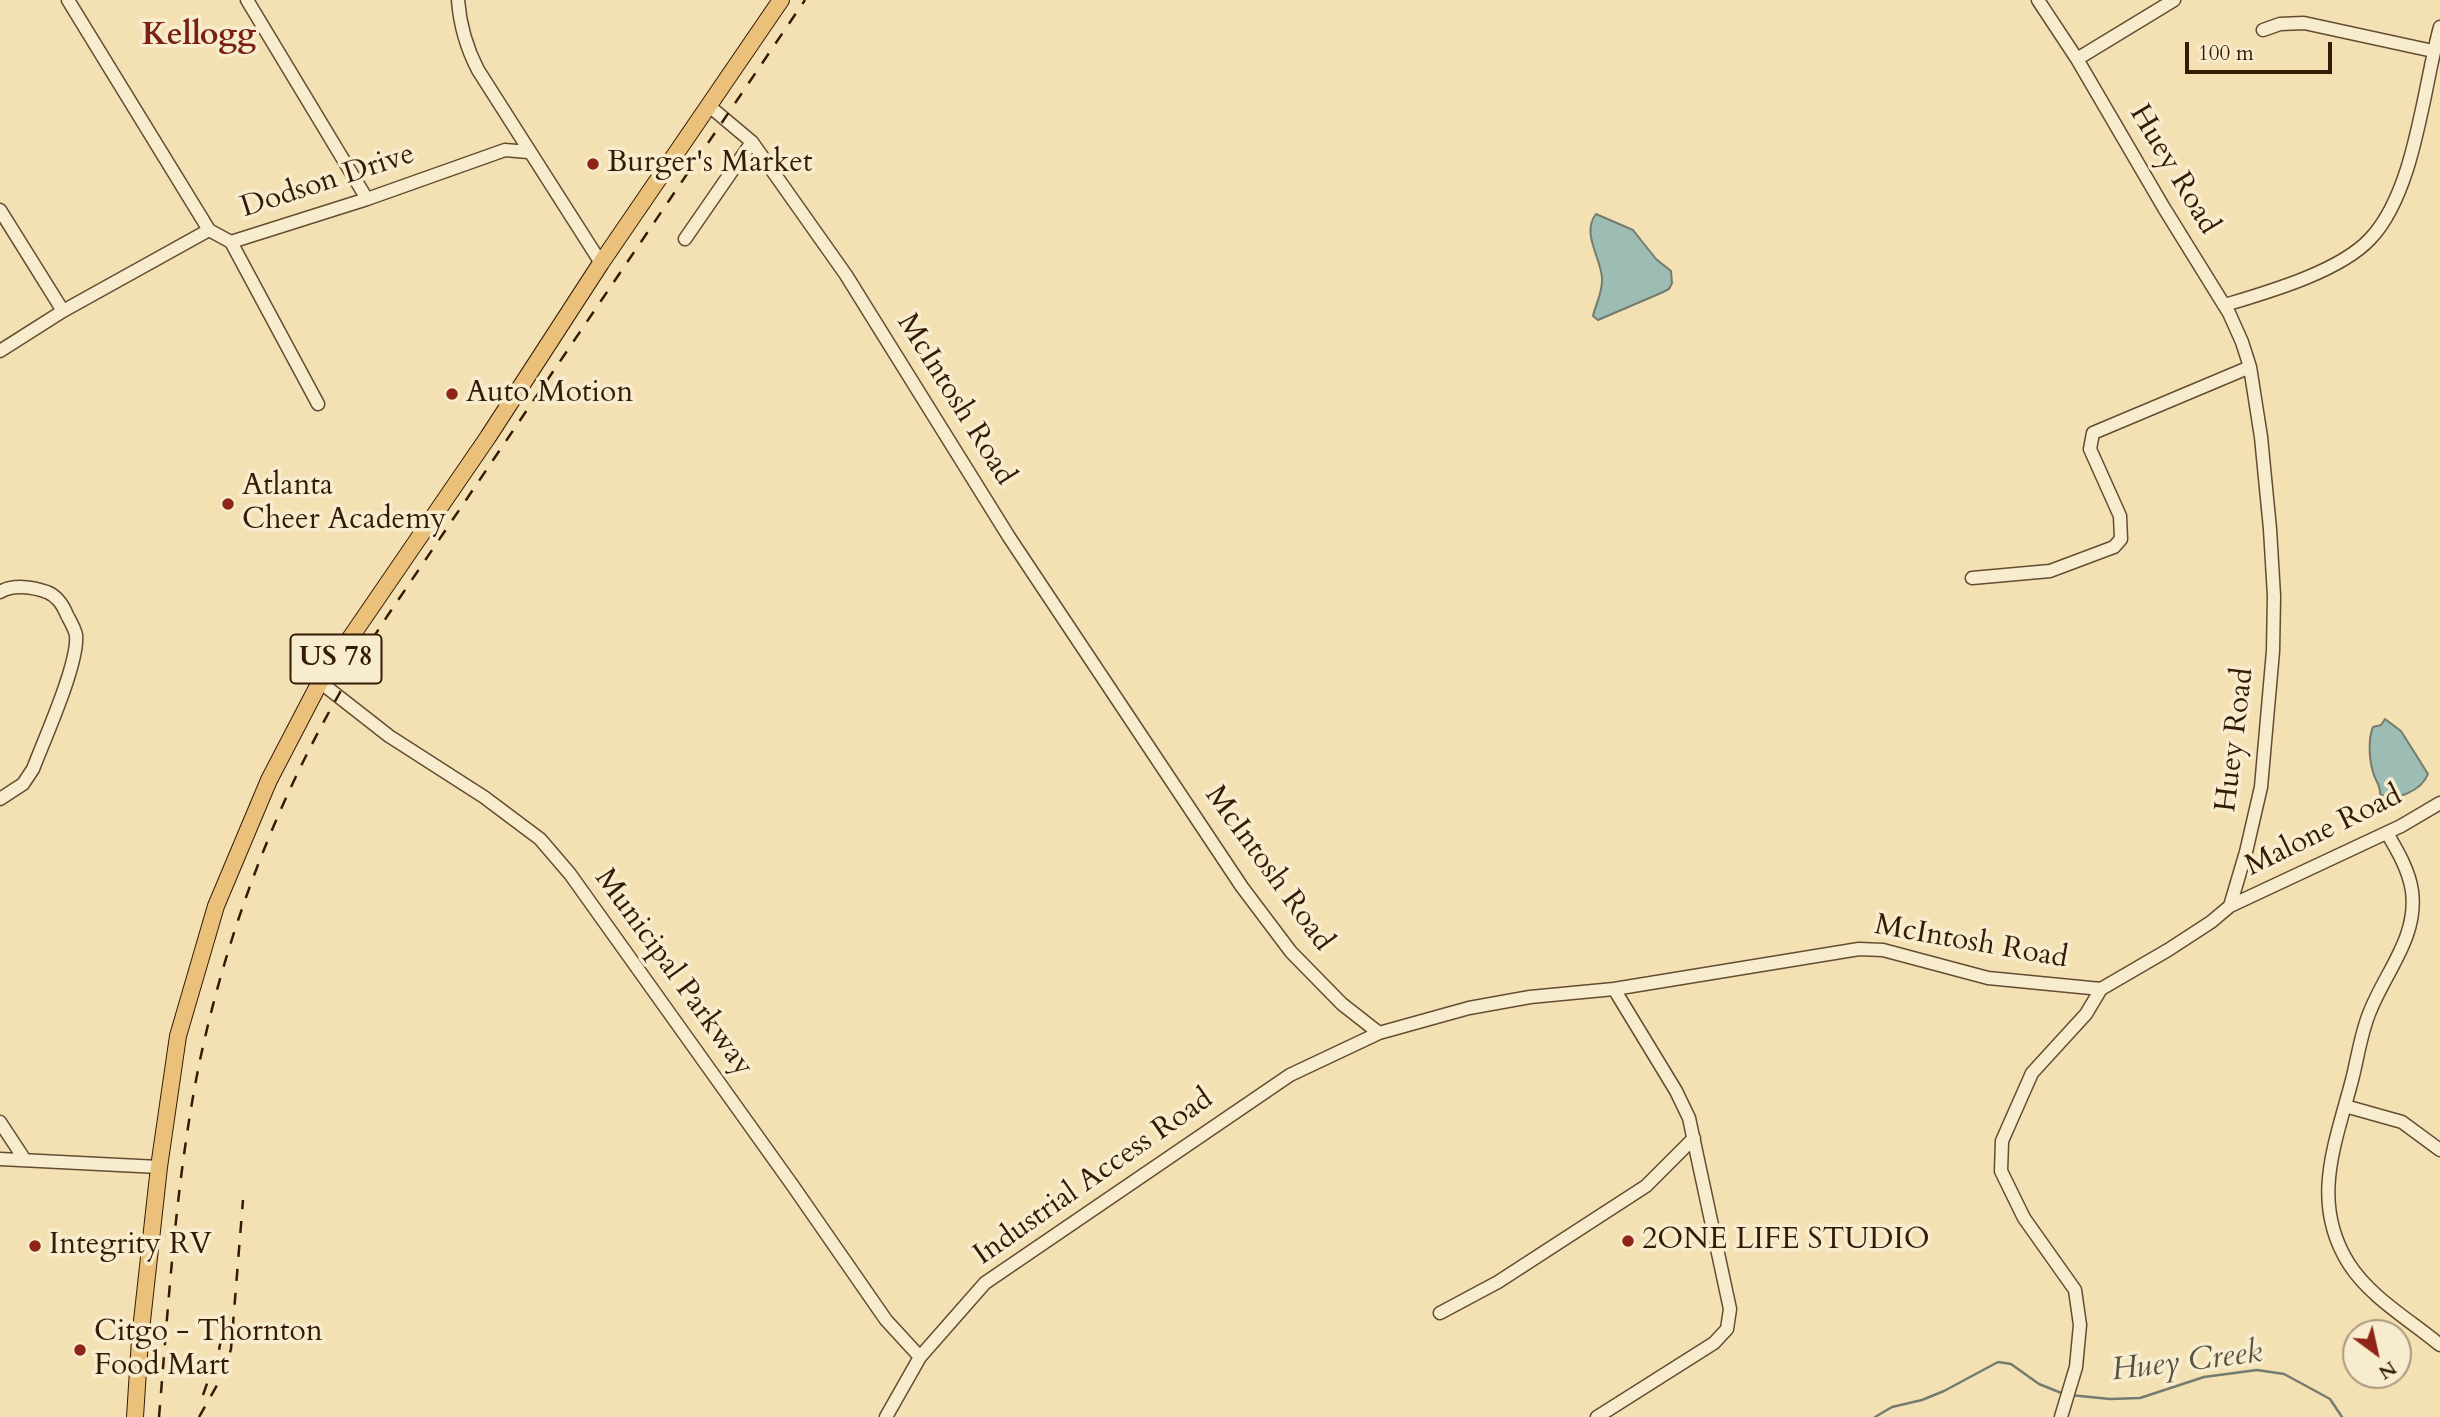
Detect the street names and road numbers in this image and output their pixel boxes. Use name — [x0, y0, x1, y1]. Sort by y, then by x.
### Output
street label: Huey Road — [2120, 99, 2226, 241]
street label: Dodson Drive — [237, 137, 419, 227]
street label: McIntosh Road — [888, 308, 1022, 492]
road number: US 78 — [290, 634, 382, 684]
street label: Huey Road — [2209, 666, 2263, 814]
street label: McIntosh Road — [1196, 779, 1340, 959]
street label: Malone Road — [2240, 779, 2408, 885]
street label: Municipal Parkway — [586, 862, 760, 1084]
street label: McIntosh Road — [1872, 908, 2070, 978]
street label: Industrial Access Road — [967, 1082, 1221, 1274]

